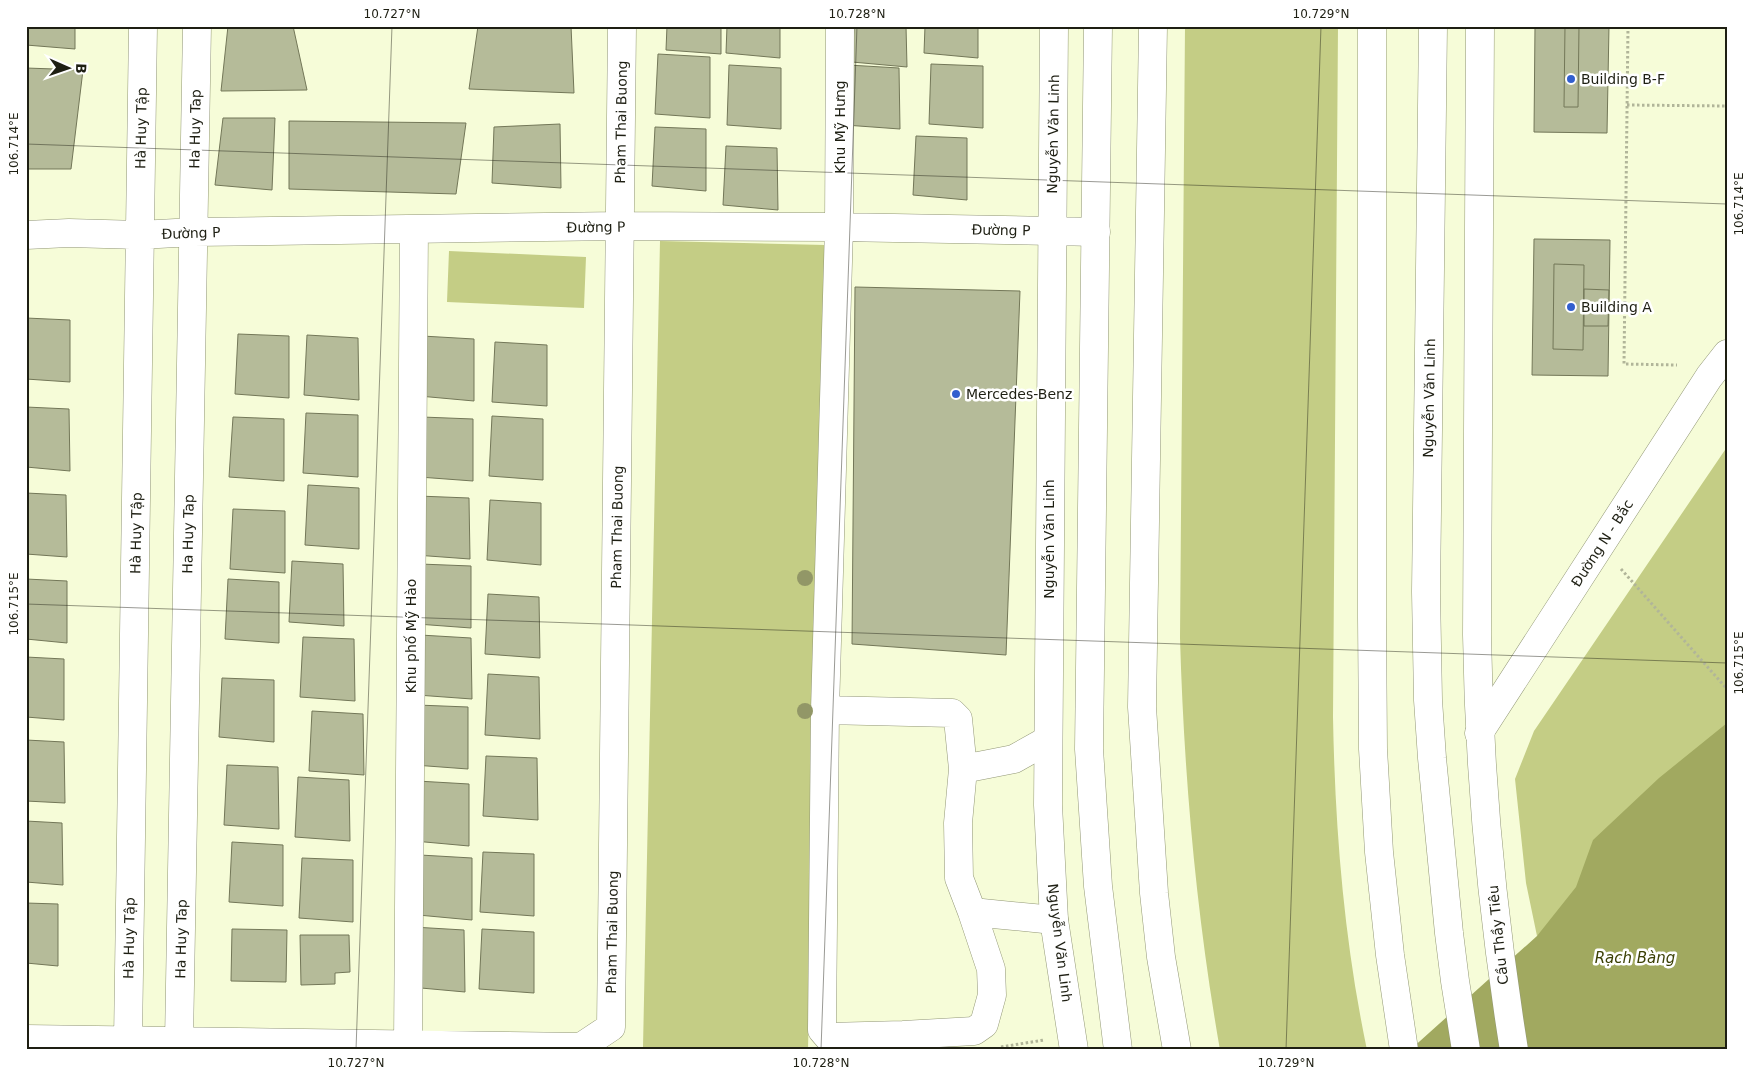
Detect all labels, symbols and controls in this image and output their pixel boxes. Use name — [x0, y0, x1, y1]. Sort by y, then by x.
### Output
text: 10.727°N — [364, 7, 420, 21]
text: 10.728°N — [829, 7, 885, 21]
text: 10.729°N — [1293, 7, 1349, 21]
north arrow — [42, 42, 92, 92]
street label: Pham Thai Buong — [612, 60, 630, 184]
text: B — [73, 63, 89, 74]
place label: Building B-F — [1581, 71, 1665, 87]
marker: Building B-F — [1565, 73, 1577, 85]
street label: Nguyễn Văn Linh — [1044, 74, 1062, 194]
street label: Khu Mỹ Hưng — [832, 80, 848, 174]
street label: Hà Huy Tập — [132, 87, 150, 169]
street label: Ha Huy Tap — [186, 89, 204, 169]
text: 106.714°E — [7, 112, 21, 176]
text: 106.714°E — [1732, 172, 1746, 236]
street label: Đường P — [566, 218, 626, 236]
street label: Đường P — [971, 221, 1031, 239]
street label: Đường P — [161, 224, 221, 242]
place label: Building A — [1581, 299, 1652, 315]
marker: Building A — [1565, 301, 1577, 313]
street label: Nguyễn Văn Linh — [1420, 338, 1438, 458]
place label: Mercedes-Benz — [966, 386, 1072, 402]
marker: Mercedes-Benz — [950, 388, 962, 400]
street label: Pham Thai Buong — [608, 465, 626, 589]
street label: Nguyễn Văn Linh — [1041, 479, 1057, 599]
street label: Hà Huy Tập — [127, 492, 145, 574]
street label: Ha Huy Tap — [179, 494, 197, 574]
street label: Đường N - Bắc — [1568, 496, 1636, 590]
text: 106.715°E — [7, 572, 21, 636]
street label: Khu phố Mỹ Hào — [403, 579, 419, 693]
text: 106.715°E — [1732, 631, 1746, 695]
street label: Pham Thai Buong — [603, 870, 621, 994]
street label: Nguyễn Văn Linh — [1045, 883, 1075, 1003]
street label: Cầu Thầy Tiêu — [1485, 884, 1511, 986]
street label: Hà Huy Tập — [120, 897, 138, 979]
street label: Ha Huy Tap — [172, 899, 190, 979]
water label: Rạch Bàng — [1595, 949, 1675, 967]
text: 10.727°N — [328, 1056, 384, 1070]
text: 10.728°N — [793, 1056, 849, 1070]
text: 10.729°N — [1258, 1056, 1314, 1070]

